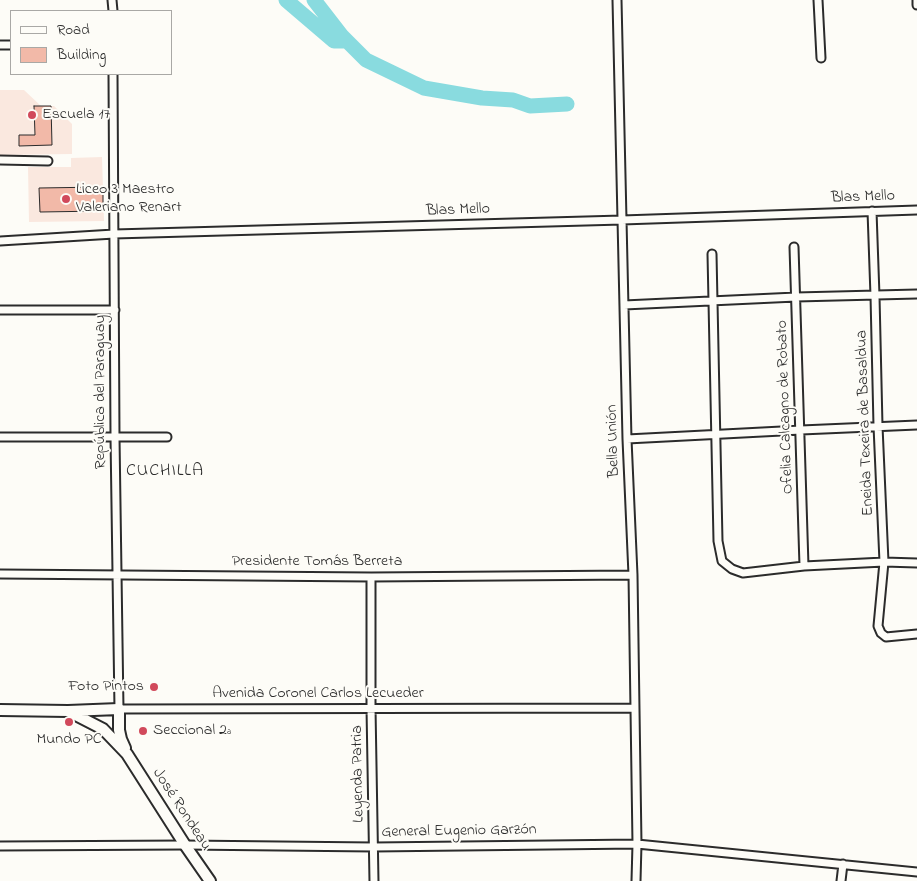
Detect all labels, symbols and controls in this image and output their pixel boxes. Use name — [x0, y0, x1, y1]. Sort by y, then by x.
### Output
legend — [10, 10, 172, 75]
text: Road — [57, 19, 90, 41]
text: Building — [57, 44, 106, 66]
place label: Escuela 17 — [42, 105, 110, 125]
marker: Escuela 17 — [26, 109, 38, 121]
place label: Liceo 3 Maestro Valeriano Renart — [76, 180, 182, 218]
street label: Blas Mello — [831, 187, 895, 209]
marker: Liceo 3 Maestro Valeriano Renart — [60, 193, 72, 205]
street label: Blas Mello — [426, 200, 490, 222]
street label: República del Paraguay — [91, 315, 111, 469]
street label: Ofelia Calcagno de Robato — [773, 320, 799, 494]
street label: Eneida Texeira de Basaldua — [853, 330, 879, 516]
street label: Bella Unión — [603, 404, 625, 478]
district label: CUCHILLA — [125, 461, 205, 483]
street label: Presidente Tomás Berreta — [232, 552, 402, 572]
place label: Foto Pintos — [68, 677, 144, 697]
marker: Foto Pintos — [148, 681, 160, 693]
street label: Avenida Coronel Carlos Lecueder — [212, 684, 424, 704]
marker: Mundo PC — [63, 716, 75, 728]
place label: Seccional 2ª — [153, 721, 231, 741]
marker: Seccional 2ª — [137, 725, 149, 737]
street label: Leyenda Patria — [349, 725, 369, 823]
place label: Mundo PC — [36, 730, 102, 750]
street label: José Rondeau — [147, 765, 215, 855]
street label: General Eugenio Garzón — [381, 821, 537, 843]

